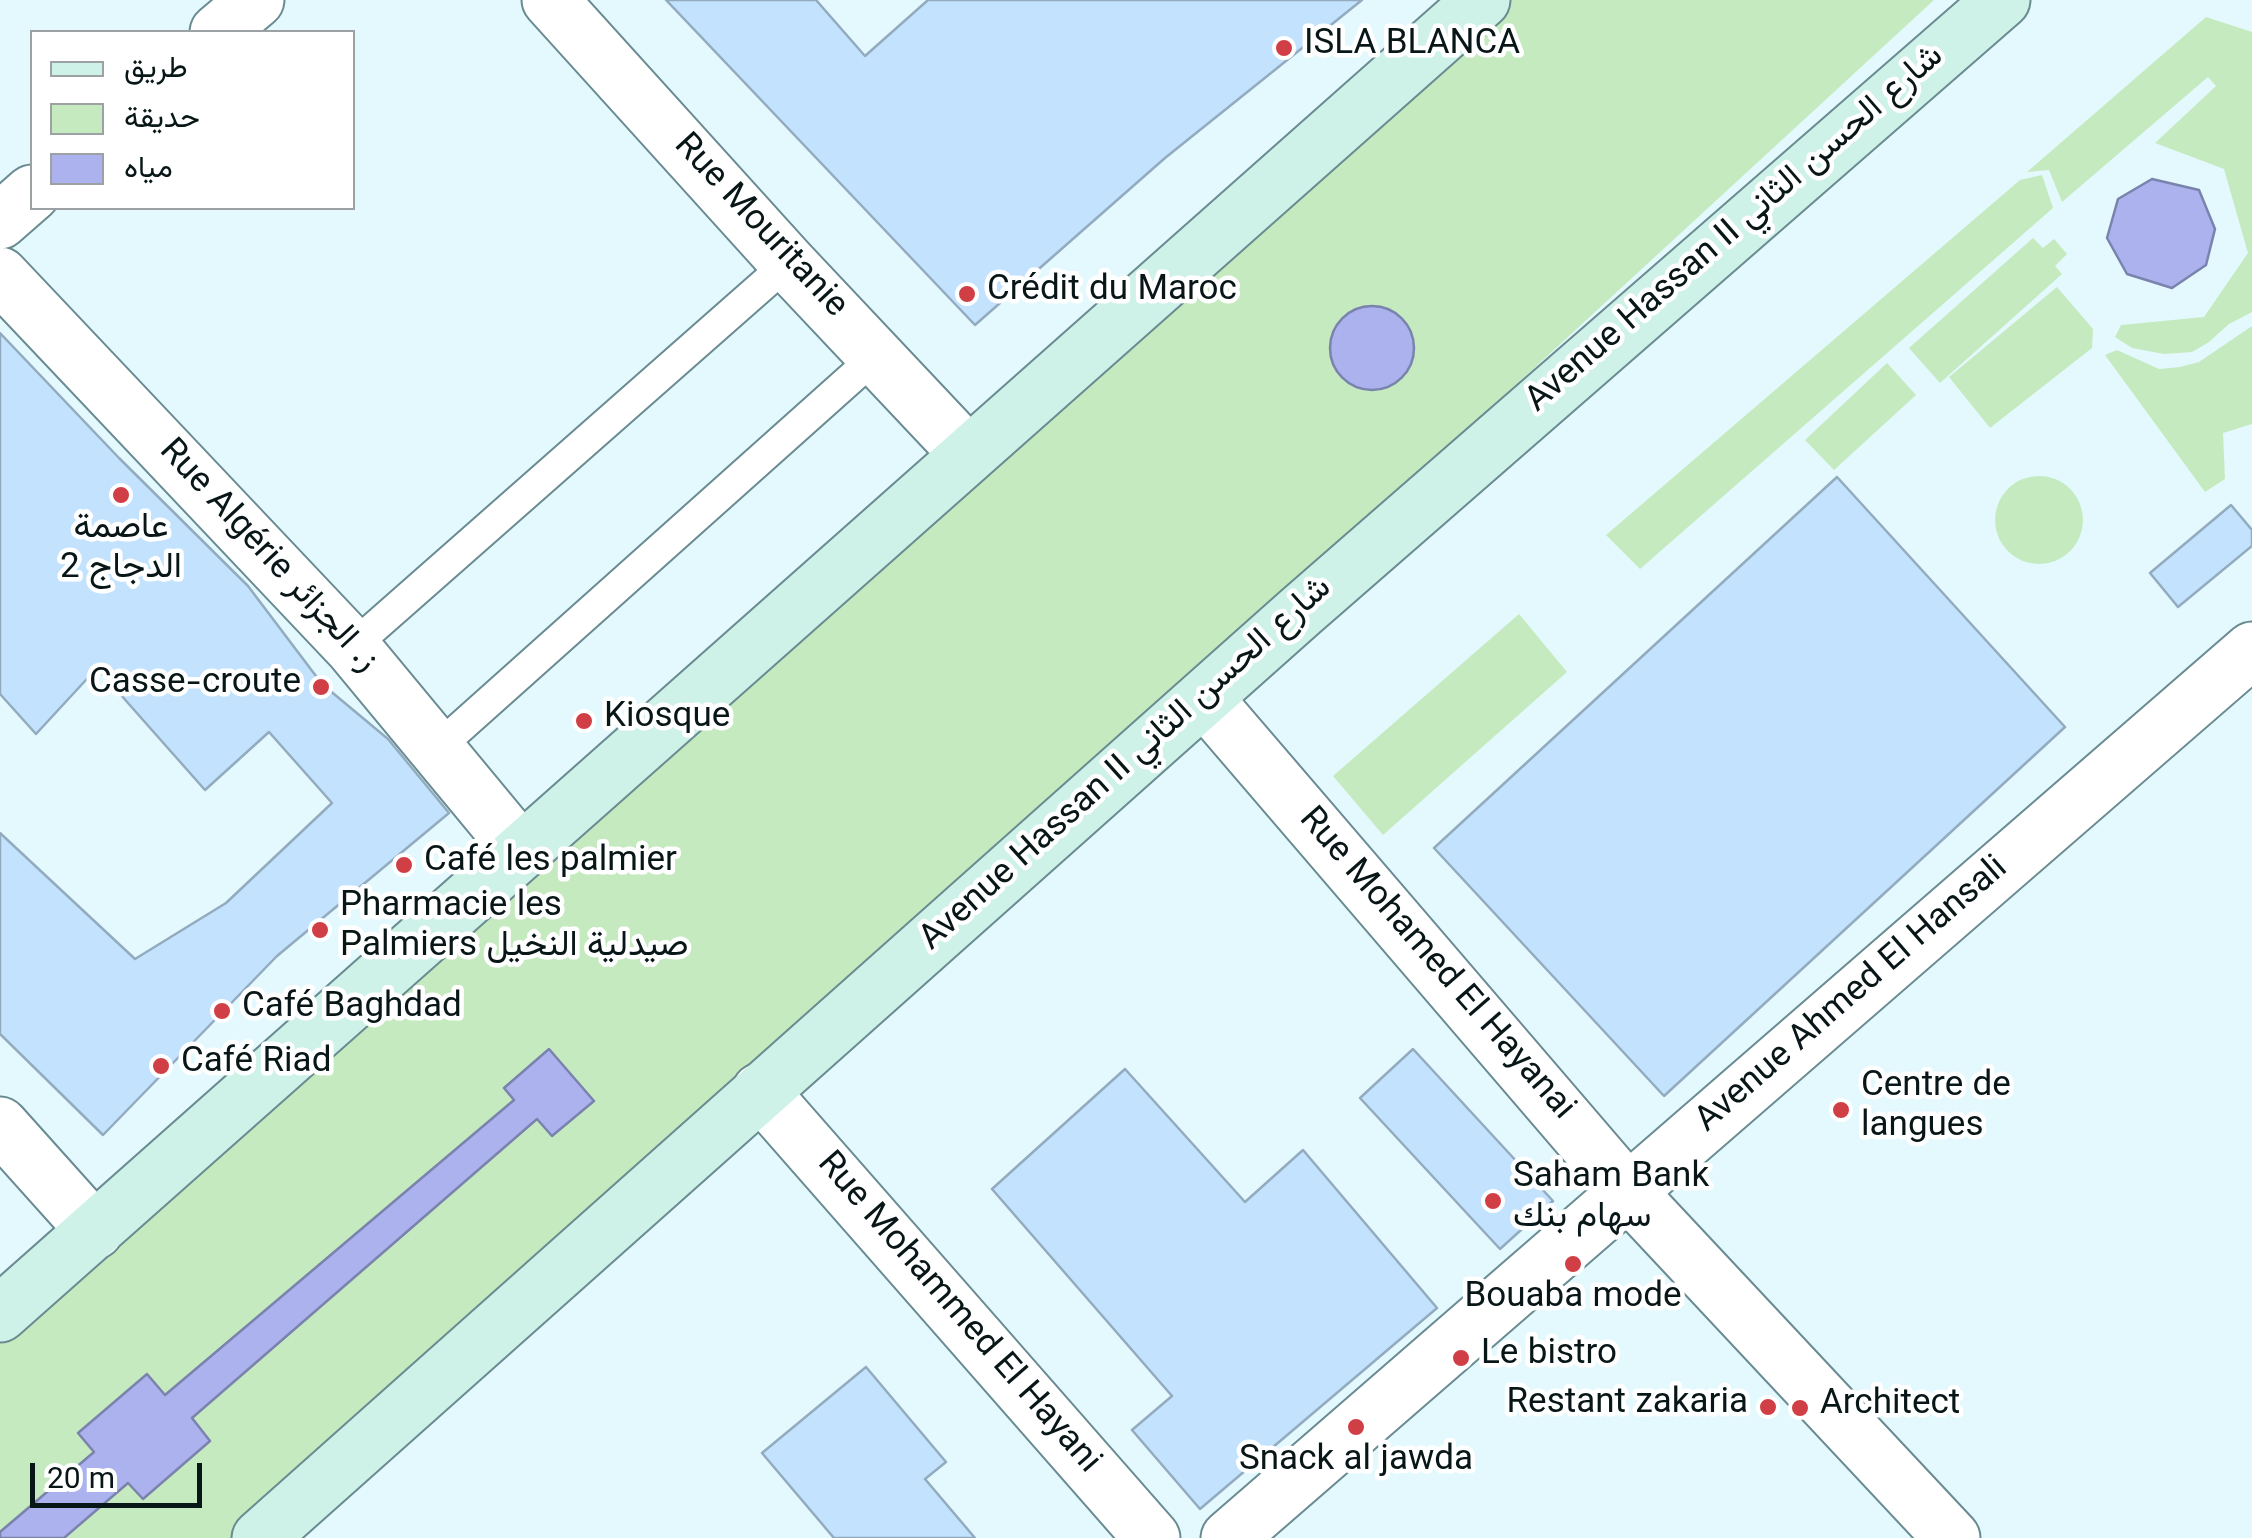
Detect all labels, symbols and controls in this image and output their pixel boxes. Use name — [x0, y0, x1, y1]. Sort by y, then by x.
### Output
place label: ISLA BLANCA — [1304, 27, 1520, 69]
legend — [30, 30, 355, 210]
marker: ISLA BLANCA — [1273, 37, 1295, 59]
street label: Avenue Hassan II شارع الحسن الثاني — [1520, 38, 1954, 424]
text: طريق — [124, 46, 188, 93]
text: حديقة — [124, 96, 200, 143]
street label: Rue Mouritanie — [662, 127, 854, 329]
text: مياه — [124, 146, 173, 193]
place label: Crédit du Maroc — [987, 273, 1237, 315]
marker: Crédit du Maroc — [956, 283, 978, 305]
street label: Rue Algérie ز. الجزائر — [147, 433, 385, 683]
marker: عاصمة الدجاج 2 — [110, 484, 132, 506]
place label: عاصمة الدجاج 2 — [60, 511, 182, 593]
street label: Avenue Hassan II شارع الحسن الثاني — [913, 570, 1343, 962]
place label: Casse-croute — [89, 666, 301, 708]
marker: Casse-croute — [310, 676, 332, 698]
place label: Kiosque — [604, 700, 730, 742]
marker: Kiosque — [573, 710, 595, 732]
street label: Rue Mohamed El Hayanai — [1287, 801, 1581, 1131]
place label: Café les palmier — [424, 844, 677, 886]
street label: Avenue Ahmed El Hansali — [1689, 850, 2019, 1144]
marker: Café les palmier — [393, 854, 415, 876]
place label: Pharmacie les Palmiers صيدلية النخيل — [340, 889, 689, 971]
marker: Pharmacie les Palmiers صيدلية النخيل — [309, 919, 331, 941]
place label: Café Baghdad — [242, 990, 462, 1032]
marker: Café Baghdad — [211, 1000, 233, 1022]
place label: Café Riad — [181, 1045, 331, 1087]
marker: Café Riad — [150, 1055, 172, 1077]
place label: Centre de langues — [1861, 1069, 2011, 1151]
marker: Centre de langues — [1830, 1099, 1852, 1121]
street label: Rue Mohammed El Hayani — [805, 1146, 1107, 1484]
place label: Saham Bank سهام بنك — [1513, 1160, 1709, 1242]
marker: Saham Bank سهام بنك — [1482, 1190, 1504, 1212]
marker: Bouaba mode — [1562, 1253, 1584, 1275]
place label: Bouaba mode — [1464, 1280, 1682, 1322]
place label: Le bistro — [1481, 1337, 1617, 1379]
marker: Le bistro — [1450, 1347, 1472, 1369]
place label: Restant zakaria — [1507, 1386, 1748, 1428]
place label: Architect — [1820, 1387, 1960, 1429]
marker: Restant zakaria — [1757, 1396, 1779, 1418]
marker: Architect — [1789, 1397, 1811, 1419]
marker: Snack al jawda — [1345, 1416, 1367, 1438]
scale bar — [35, 1443, 208, 1505]
place label: Snack al jawda — [1239, 1443, 1473, 1485]
text: 20 m — [47, 1457, 115, 1504]

